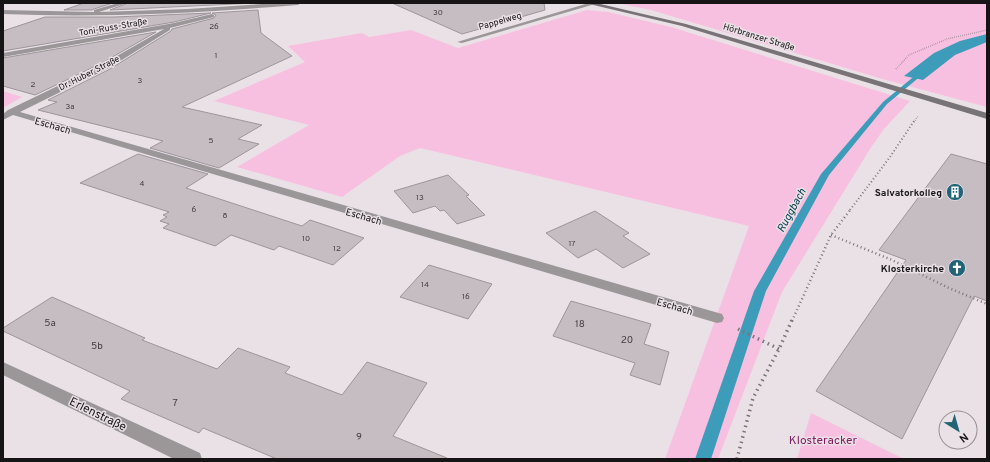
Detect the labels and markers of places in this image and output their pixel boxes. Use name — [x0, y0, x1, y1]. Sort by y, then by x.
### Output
building icon: Salvatorkolleg — [945, 182, 965, 202]
place label: Salvatorkolleg — [875, 187, 942, 200]
church icon: Klosterkirche — [947, 258, 967, 278]
place label: Klosterkirche — [881, 263, 944, 276]

